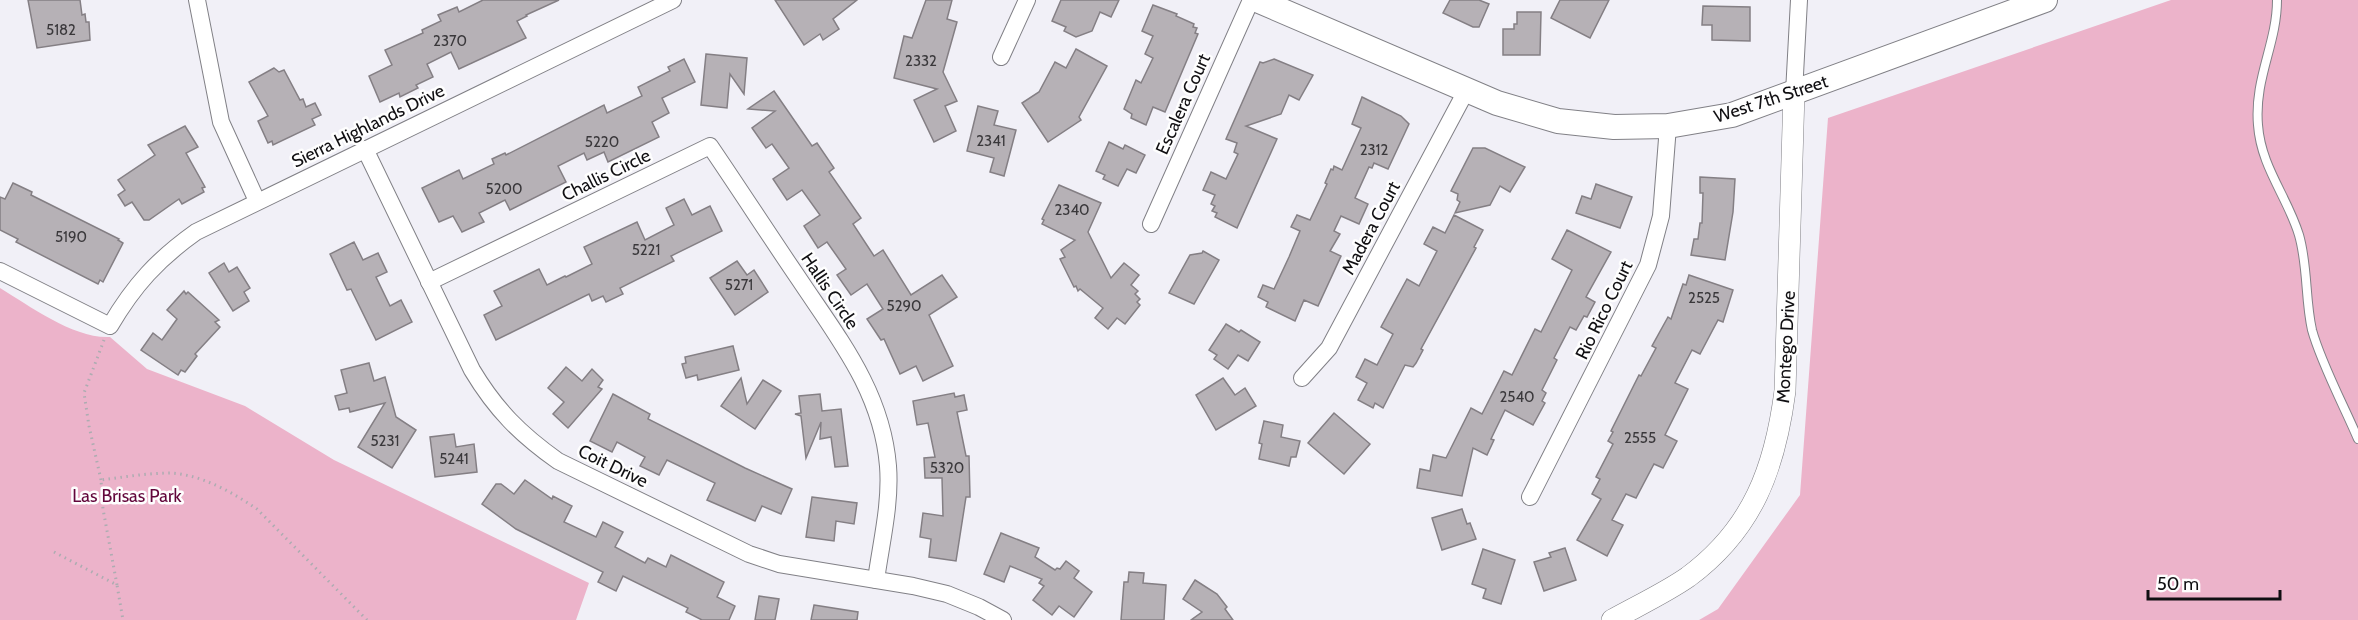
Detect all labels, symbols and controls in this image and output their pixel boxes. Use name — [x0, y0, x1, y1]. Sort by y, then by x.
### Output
house number: 5182 — [46, 21, 76, 39]
house number: 2370 — [433, 32, 467, 50]
street label: Escalera Court — [1151, 50, 1215, 158]
house number: 2332 — [905, 52, 937, 70]
street label: West 7th Street — [1711, 70, 1831, 128]
street label: Sierra Highlands Drive — [288, 79, 448, 173]
house number: 2341 — [976, 132, 1006, 150]
house number: 5220 — [585, 133, 619, 151]
house number: 2312 — [1360, 141, 1388, 159]
street label: Challis Circle — [558, 144, 654, 206]
street label: Madera Court — [1337, 178, 1405, 278]
house number: 5200 — [486, 180, 522, 198]
house number: 2340 — [1054, 201, 1090, 219]
house number: 5190 — [55, 228, 87, 246]
house number: 5221 — [632, 241, 660, 259]
street label: Hallis Circle — [796, 249, 864, 333]
street label: Rio Rico Court — [1571, 257, 1637, 363]
house number: 5271 — [725, 276, 753, 294]
house number: 2525 — [1688, 289, 1720, 307]
street label: Montego Drive — [1772, 290, 1800, 404]
house number: 5290 — [887, 297, 921, 315]
house number: 2540 — [1499, 388, 1535, 406]
house number: 2555 — [1624, 429, 1656, 447]
house number: 5231 — [371, 432, 399, 450]
street label: Coit Drive — [574, 440, 652, 492]
house number: 5241 — [439, 450, 469, 468]
house number: 5320 — [930, 459, 964, 477]
park label: Las Brisas Park — [72, 485, 183, 507]
scale bar — [2148, 563, 2280, 601]
text: 50 m — [2157, 573, 2199, 595]

